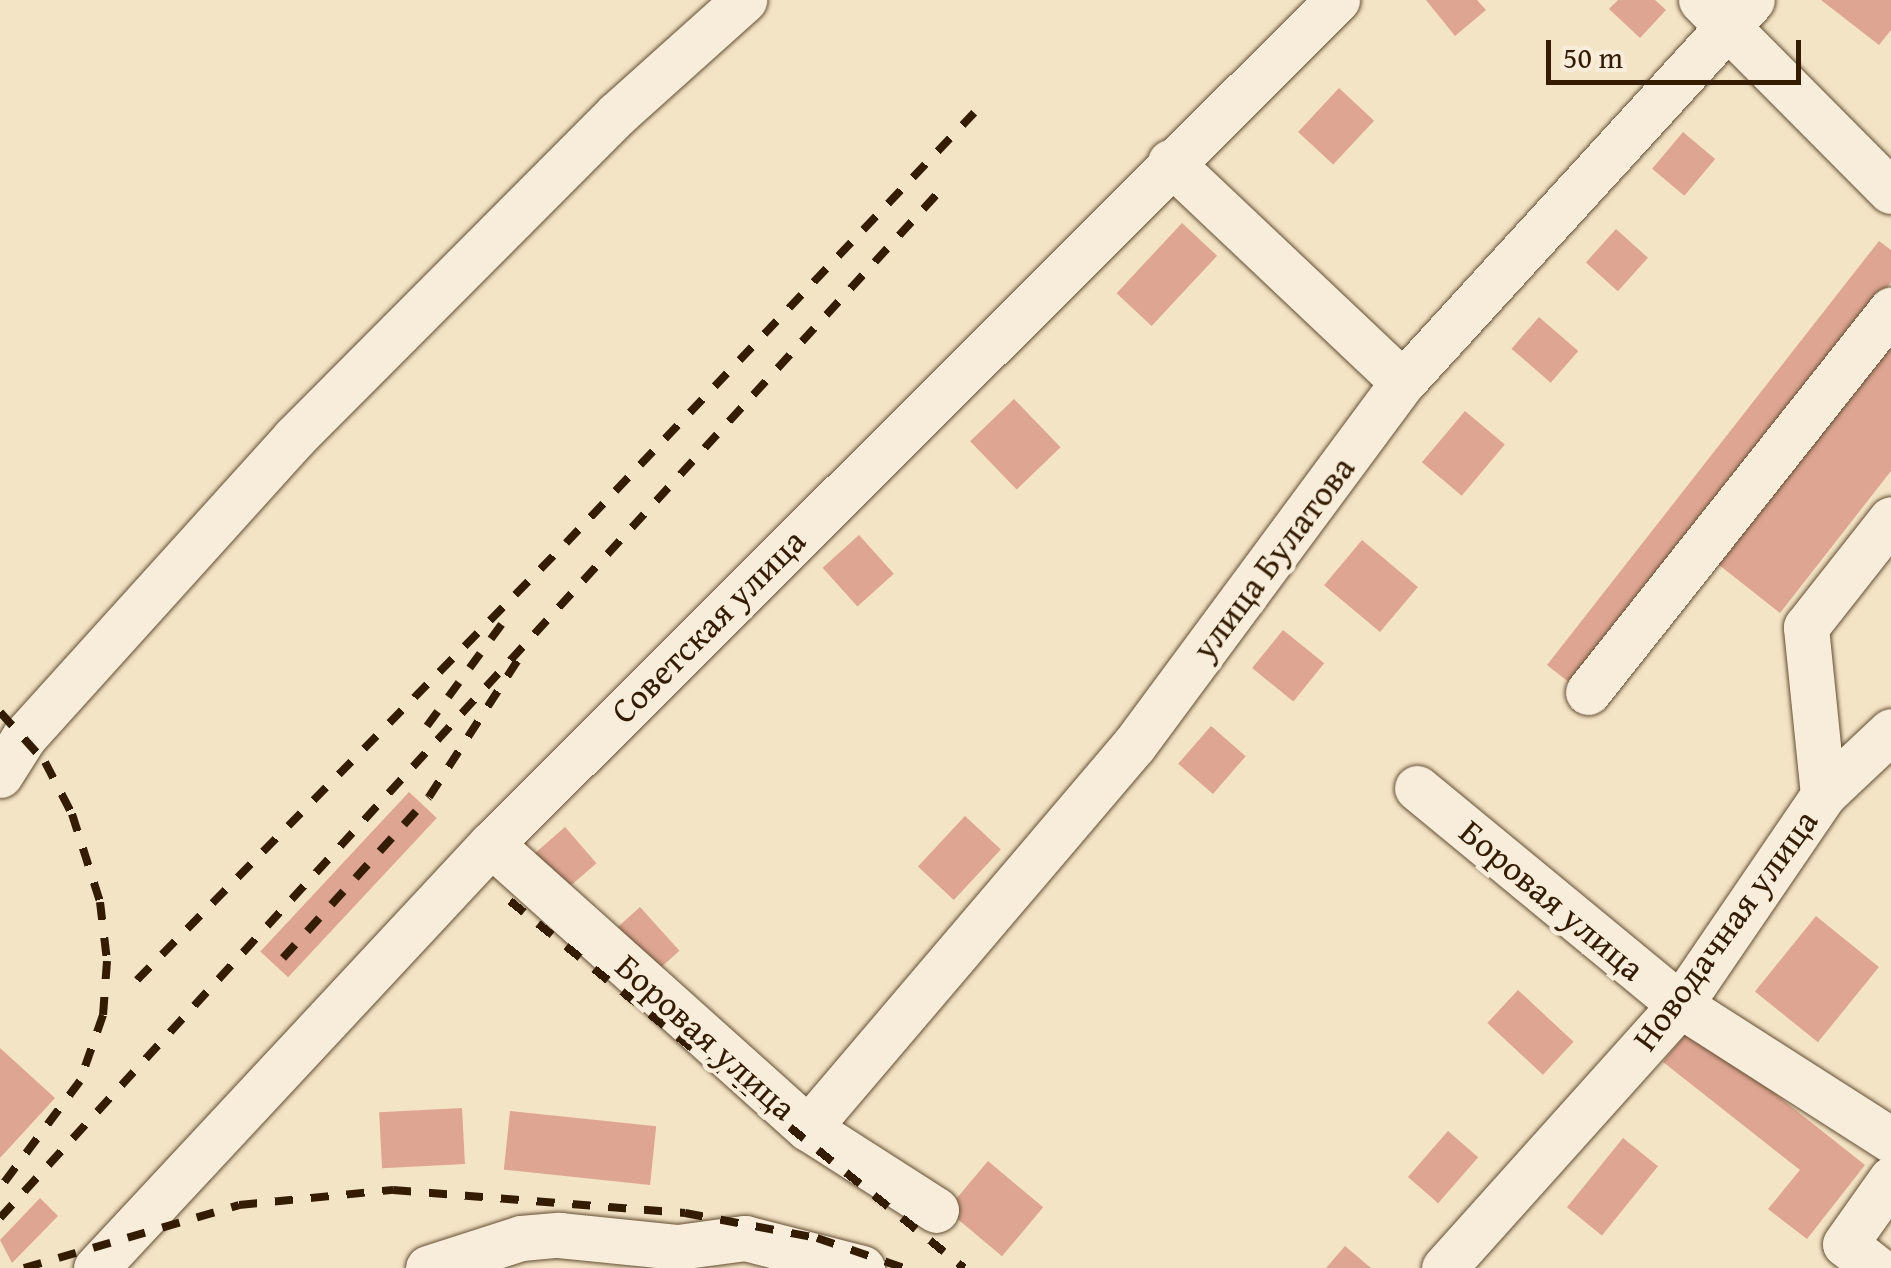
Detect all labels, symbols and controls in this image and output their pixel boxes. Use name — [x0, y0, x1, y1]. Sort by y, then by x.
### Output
scale bar — [1551, 20, 1806, 82]
text: 50 m — [1563, 35, 1623, 79]
street label: улица Булатова — [1183, 448, 1363, 668]
street label: Советская улица — [602, 520, 814, 732]
street label: Новодачная улица — [1624, 801, 1826, 1059]
street label: Боровая улица — [1451, 811, 1653, 989]
street label: Боровая улица — [607, 945, 805, 1129]

